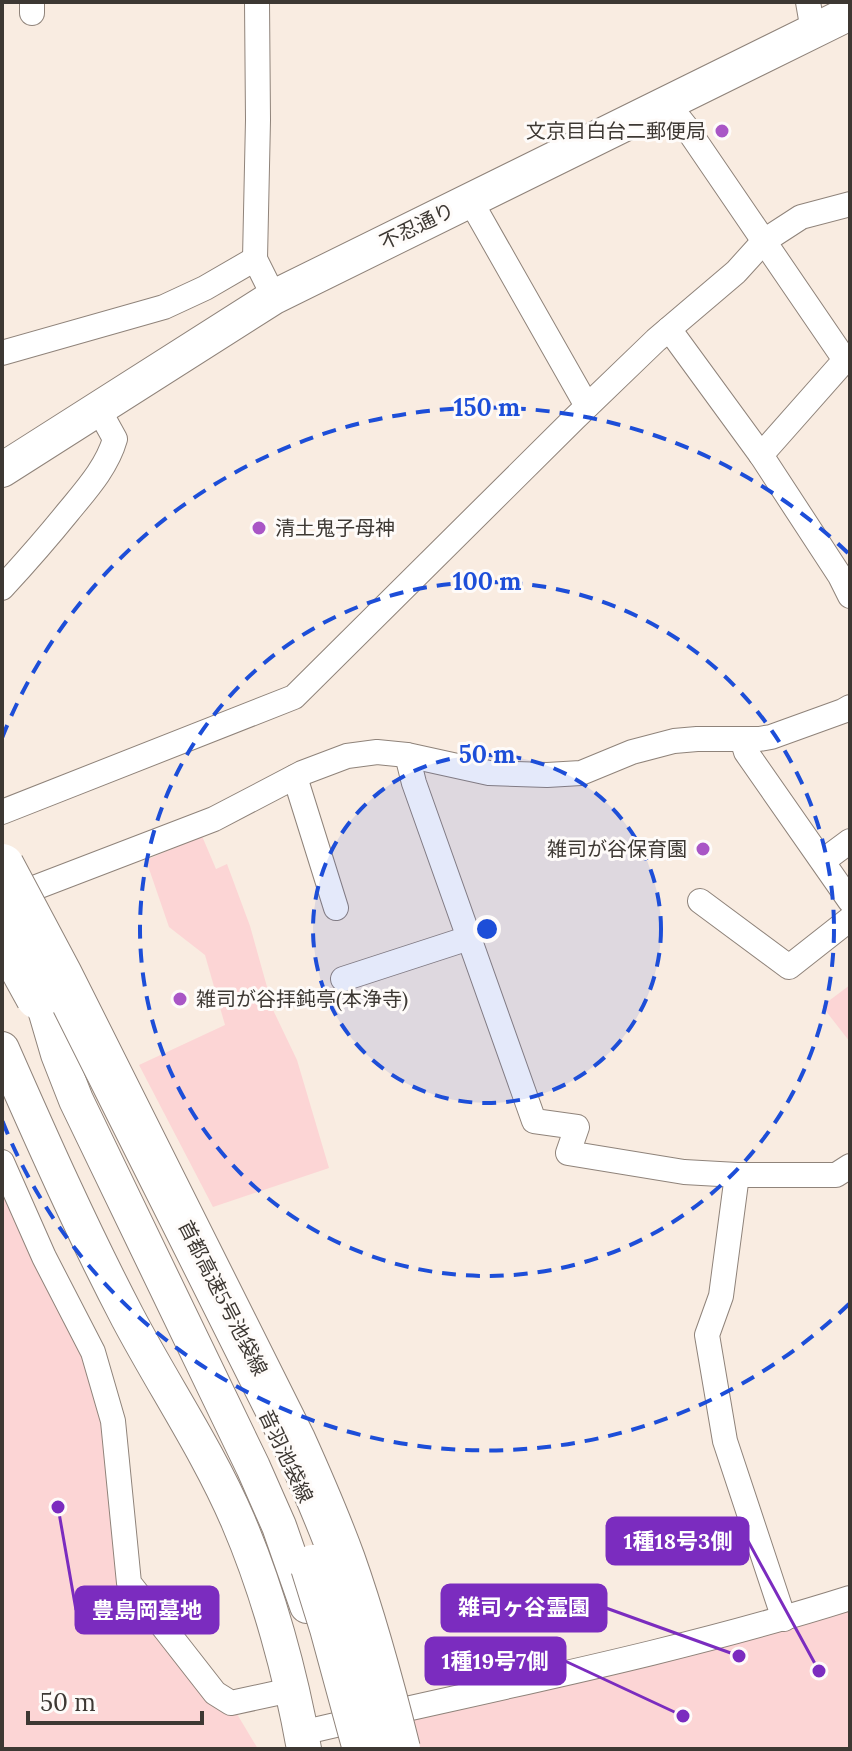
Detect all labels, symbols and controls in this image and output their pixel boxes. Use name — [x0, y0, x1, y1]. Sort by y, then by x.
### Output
place label: 文京目白台二郵便局 — [526, 118, 706, 143]
marker: 文京目白台二郵便局 — [713, 122, 731, 140]
street label: 不忍通り — [375, 197, 458, 254]
text: 150 m — [454, 392, 520, 423]
place label: 清土鬼子母神 — [275, 515, 395, 540]
marker: 清土鬼子母神 — [250, 519, 268, 537]
text: 100 m — [453, 566, 521, 597]
text: 50 m — [459, 739, 515, 770]
place label: 雑司が谷保育園 — [547, 836, 687, 861]
marker: 雑司が谷保育園 — [694, 840, 712, 858]
centre of rings — [473, 915, 501, 943]
place label: 雑司が谷拝鈍亭(本浄寺) — [196, 986, 408, 1012]
marker: 雑司が谷拝鈍亭(本浄寺) — [171, 990, 189, 1008]
street label: 首都高速5号池袋線 — [174, 1216, 273, 1380]
street label: 音羽池袋線 — [254, 1405, 319, 1506]
callout: 1種18号3側 — [607, 1518, 748, 1564]
text: 1種18号3側 — [624, 1527, 732, 1555]
callout: 雑司ヶ谷霊園 — [442, 1585, 606, 1631]
callout: 豊島岡墓地 — [76, 1587, 218, 1633]
text: 雑司ヶ谷霊園 — [458, 1593, 590, 1621]
text: 豊島岡墓地 — [92, 1596, 202, 1624]
callout: 1種19号7側 — [426, 1638, 565, 1684]
text: 1種19号7側 — [442, 1647, 548, 1675]
scale bar — [28, 1675, 202, 1725]
text: 50 m — [40, 1687, 96, 1718]

